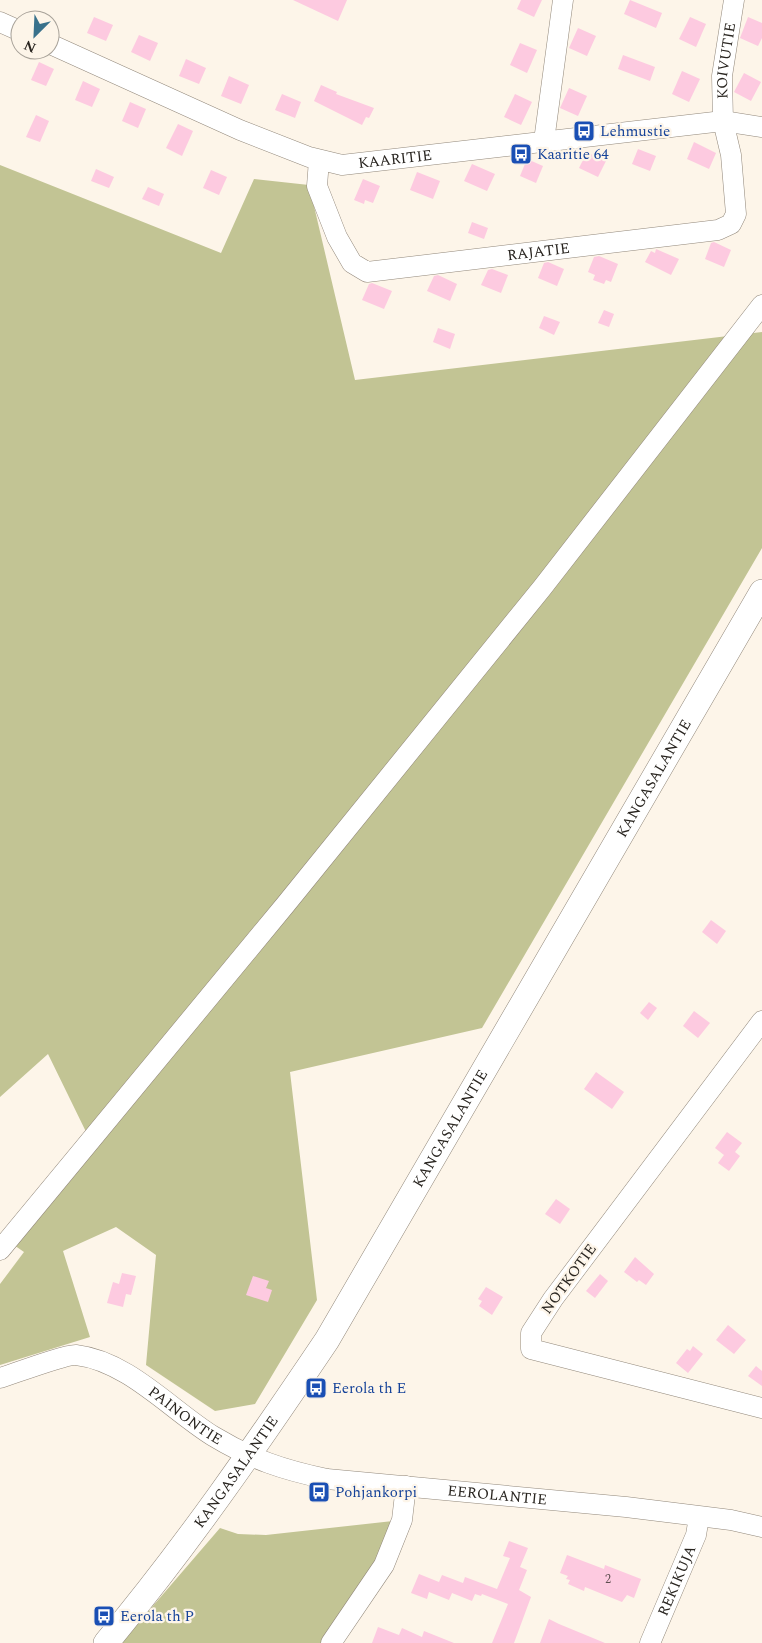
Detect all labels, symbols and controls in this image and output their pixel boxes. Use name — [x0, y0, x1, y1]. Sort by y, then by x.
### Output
north arrow — [10, 10, 60, 60]
street label: KOIVUTIE — [711, 21, 742, 99]
text: N — [20, 35, 39, 58]
bus stop icon: Lehmustie — [572, 119, 596, 143]
place label: Lehmustie — [600, 120, 670, 143]
bus stop icon: Kaaritie 64 — [509, 142, 533, 166]
street label: KAARITIE — [357, 143, 433, 175]
place label: Kaaritie 64 — [537, 143, 609, 166]
street label: RAJATIE — [506, 236, 571, 267]
street label: KANGASALANTIE — [610, 715, 697, 842]
street label: KANGASALANTIE — [407, 1065, 494, 1192]
street label: NOTKOTIE — [536, 1239, 602, 1319]
bus stop icon: Eerola th E — [304, 1376, 328, 1400]
place label: Eerola th E — [332, 1377, 406, 1400]
street label: PAINONTIE — [143, 1380, 227, 1451]
street label: KANGASALANTIE — [188, 1411, 284, 1533]
street label: EEROLANTIE — [447, 1479, 548, 1511]
bus stop icon: Pohjankorpi — [307, 1480, 331, 1504]
place label: Pohjankorpi — [335, 1481, 417, 1504]
street label: REKIKUJA — [651, 1541, 702, 1620]
house number: 2 — [605, 1570, 611, 1589]
bus stop icon: Eerola th P — [92, 1604, 116, 1628]
place label: Eerola th P — [120, 1605, 194, 1628]

